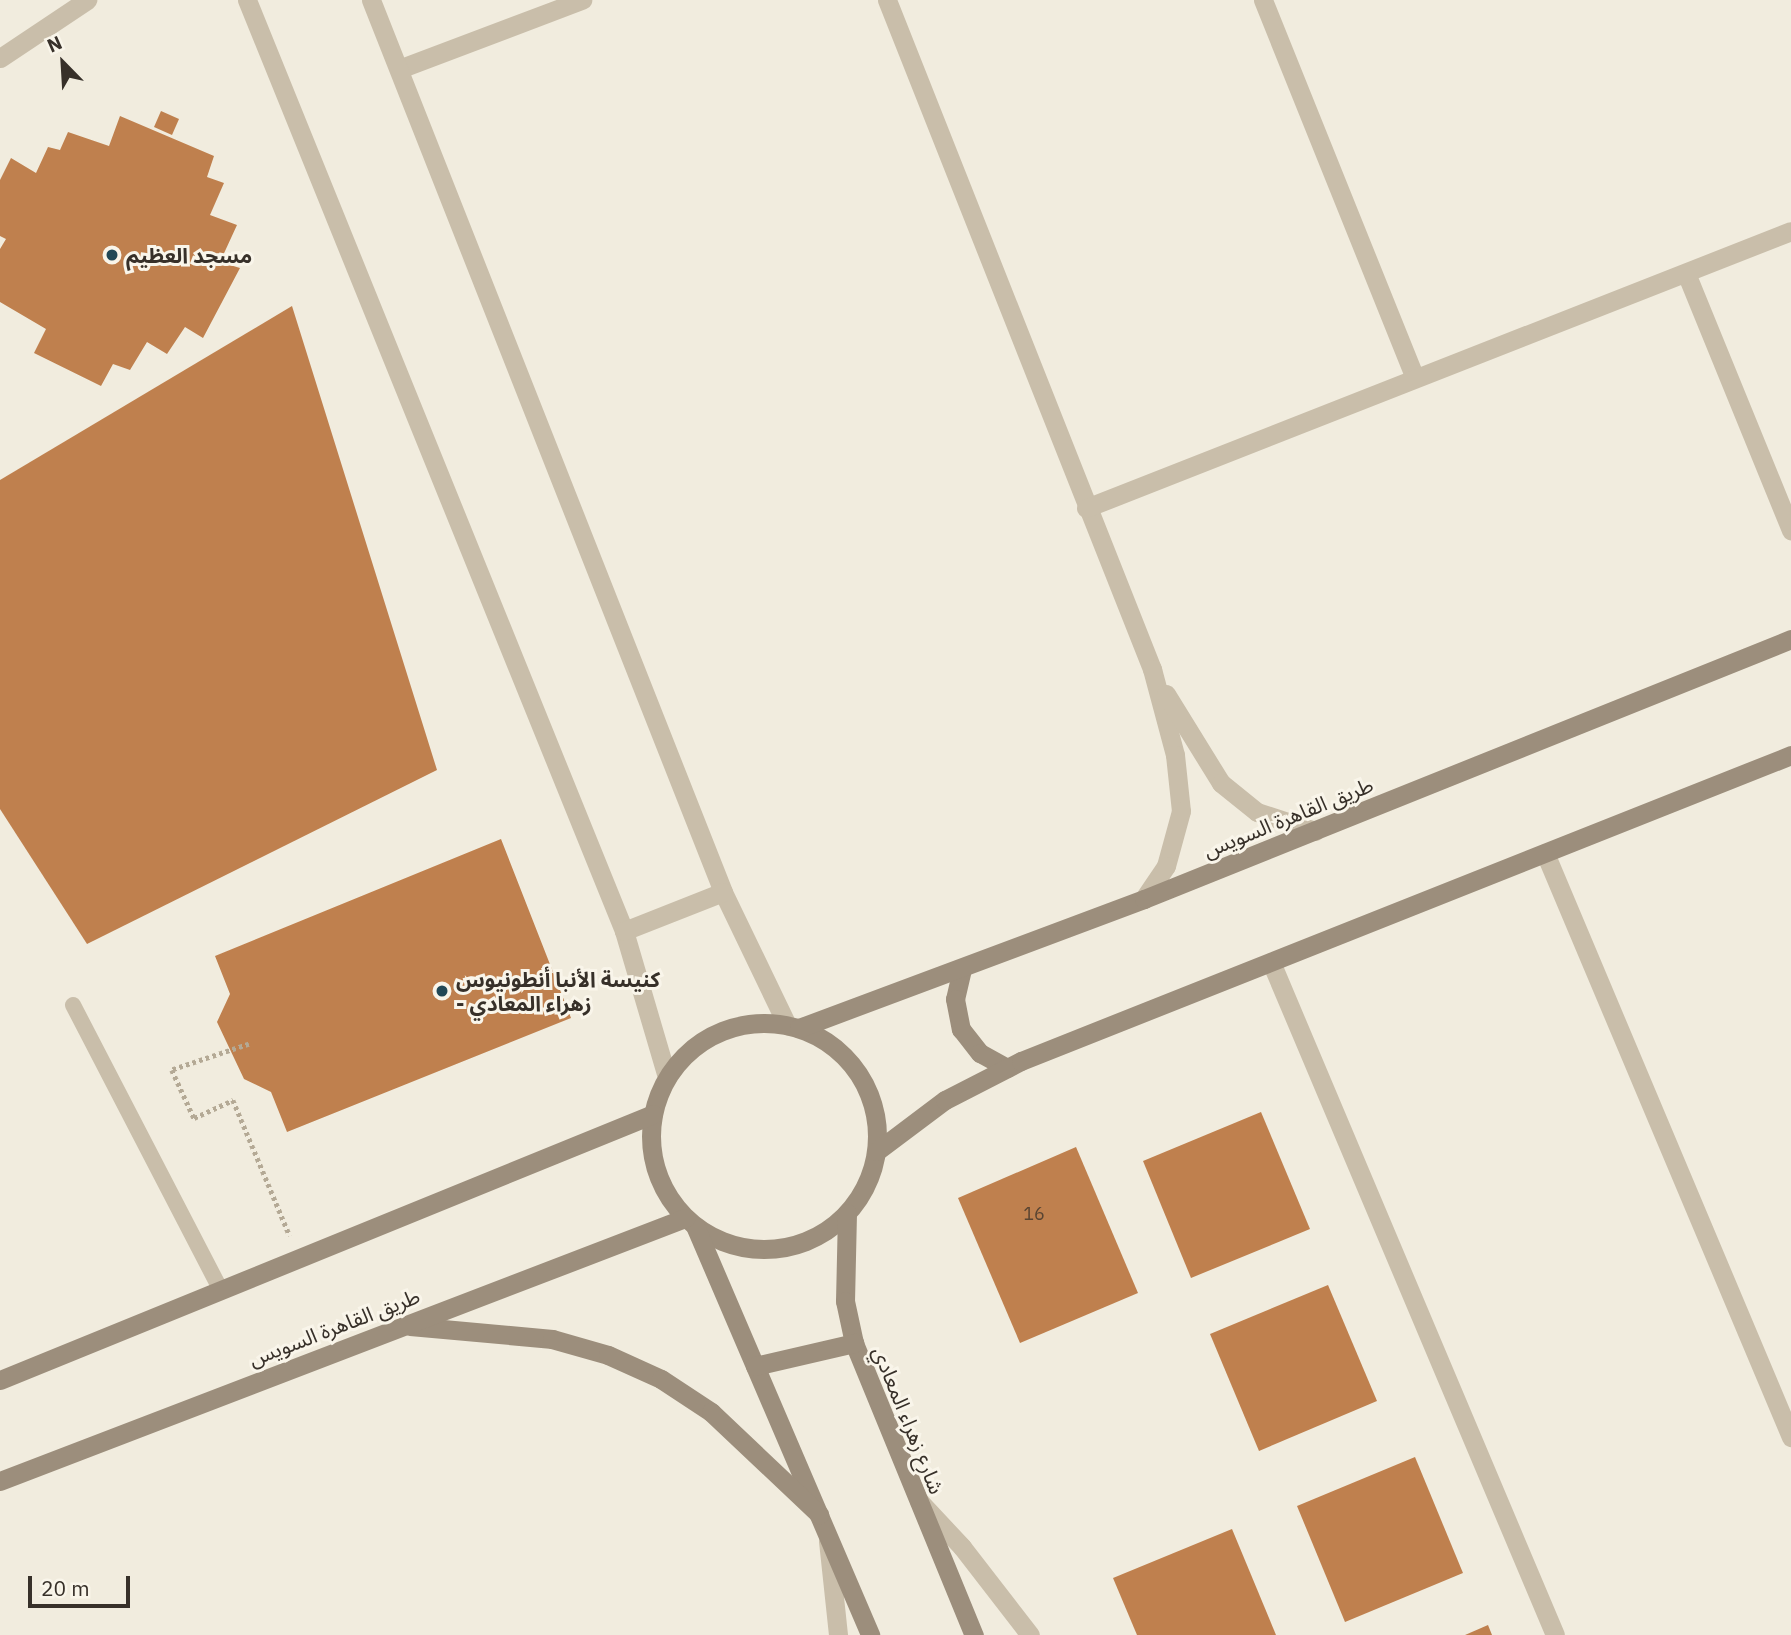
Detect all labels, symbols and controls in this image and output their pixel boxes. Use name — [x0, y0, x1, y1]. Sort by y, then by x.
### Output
north arrow — [28, 28, 98, 98]
text: N — [43, 30, 66, 58]
place label: مسجد العظيم — [126, 242, 252, 268]
marker: مسجد العظيم — [104, 247, 120, 263]
street label: طريق القاهرة السويس — [1199, 771, 1377, 863]
place label: كنيسة الأنبا أنطونيوس - زهراء المعادي — [456, 966, 660, 1016]
marker: كنيسة الأنبا أنطونيوس - زهراء المعادي — [434, 983, 450, 999]
house number: 16 — [1023, 1203, 1045, 1225]
street label: طريق القاهرة السويس — [245, 1283, 423, 1371]
street label: شارع زهراء المعادي — [868, 1343, 950, 1497]
scale bar — [32, 1562, 133, 1606]
text: 20 m — [41, 1574, 90, 1602]

